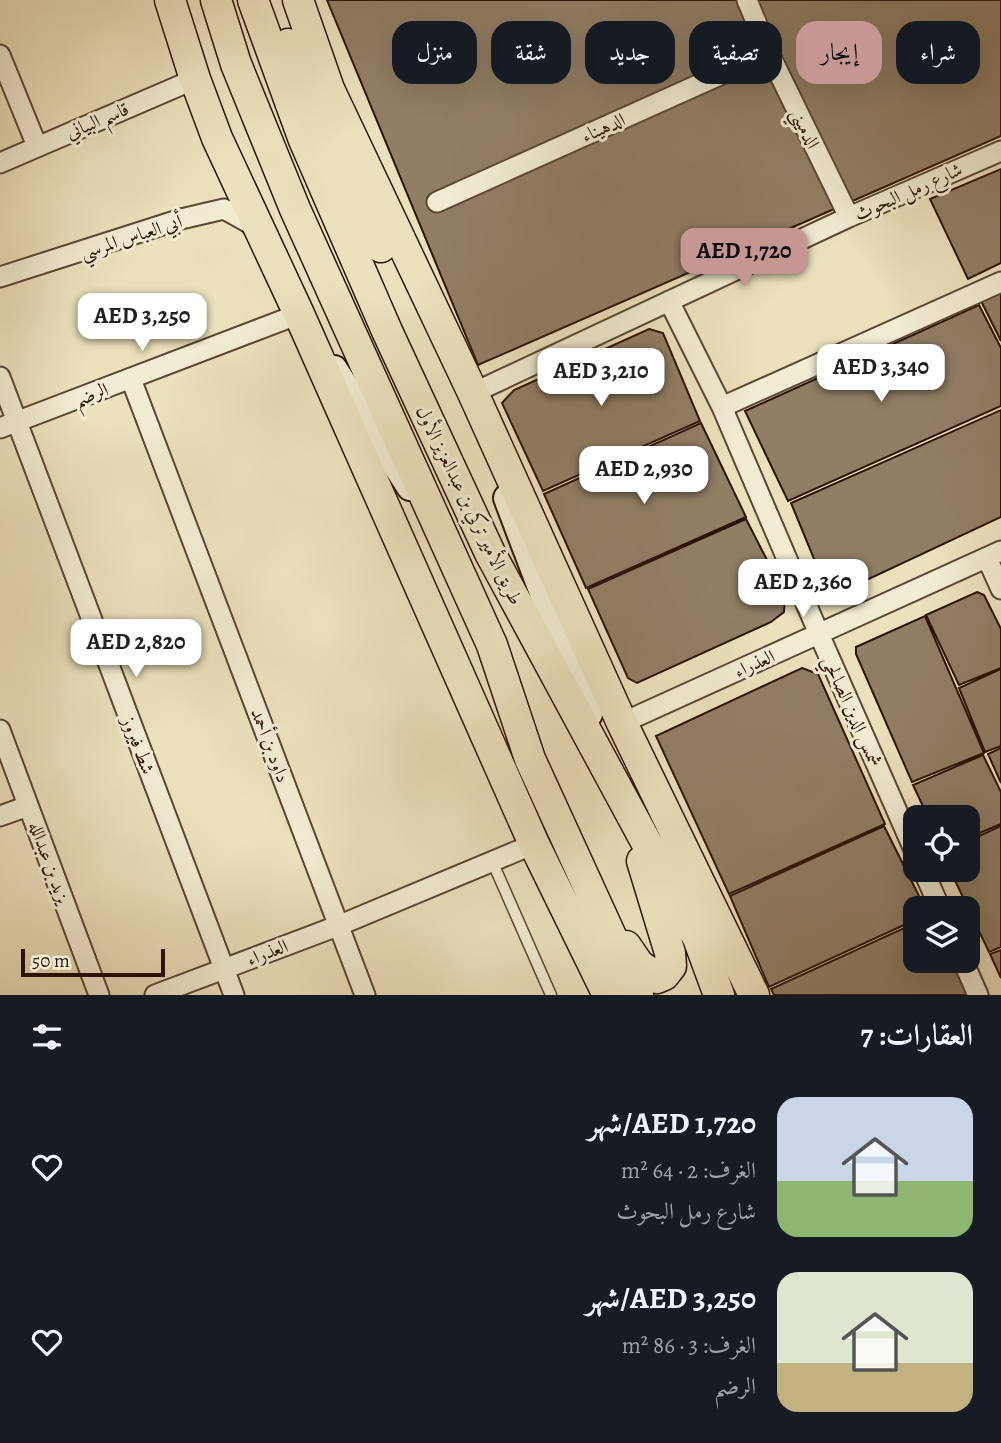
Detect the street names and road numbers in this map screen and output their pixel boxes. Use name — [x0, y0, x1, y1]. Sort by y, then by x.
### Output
street label: قاسم البياني — [62, 96, 135, 151]
street label: الدميني — [780, 104, 826, 155]
street label: الدهيناء — [577, 107, 629, 149]
street label: شارع رمل البحوث — [850, 157, 967, 229]
street label: أبي العباس المرسي — [77, 208, 187, 269]
street label: الرضم — [71, 377, 114, 419]
street label: طريق الأمير تركي بن عبدالعزيز الأول — [408, 401, 530, 610]
street label: العذراء — [730, 643, 779, 684]
street label: شمس الدين الصالحي — [811, 652, 888, 773]
street label: داود بن أحمد — [244, 704, 296, 786]
street label: شط فيروز — [114, 711, 161, 778]
street label: يزيد بن عبدالله — [22, 818, 76, 908]
street label: العذراء — [243, 933, 292, 973]

